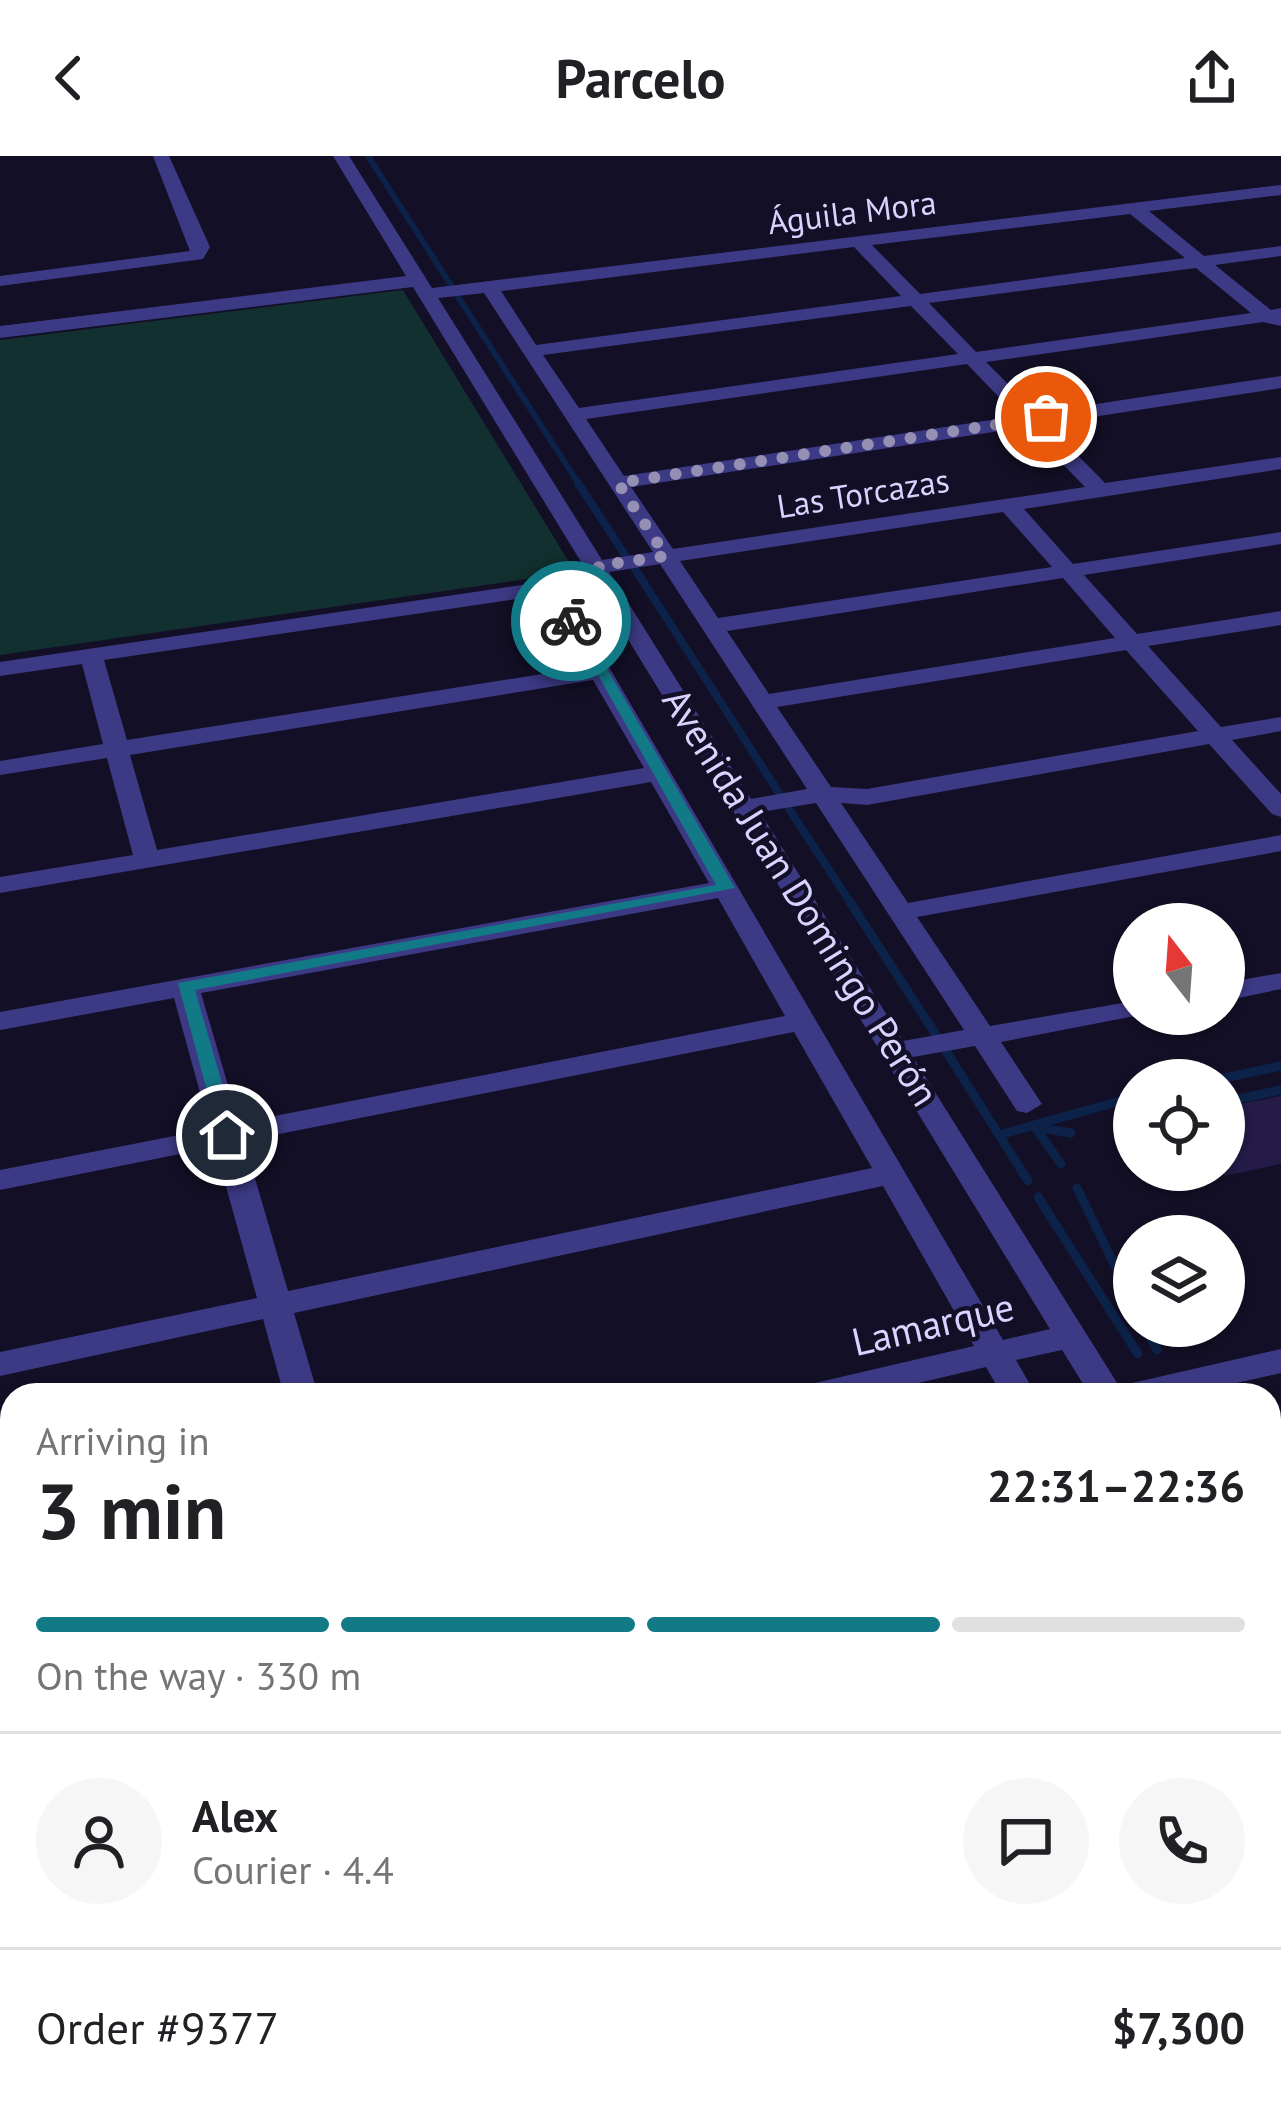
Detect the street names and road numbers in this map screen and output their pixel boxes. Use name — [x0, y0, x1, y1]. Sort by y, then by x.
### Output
street label: Águila Mora — [765, 180, 939, 243]
street label: Las Torcazas — [774, 458, 952, 527]
street label: Avenida Juan Domingo Perón — [652, 678, 951, 1115]
street label: Lamarque — [847, 1280, 1019, 1367]

